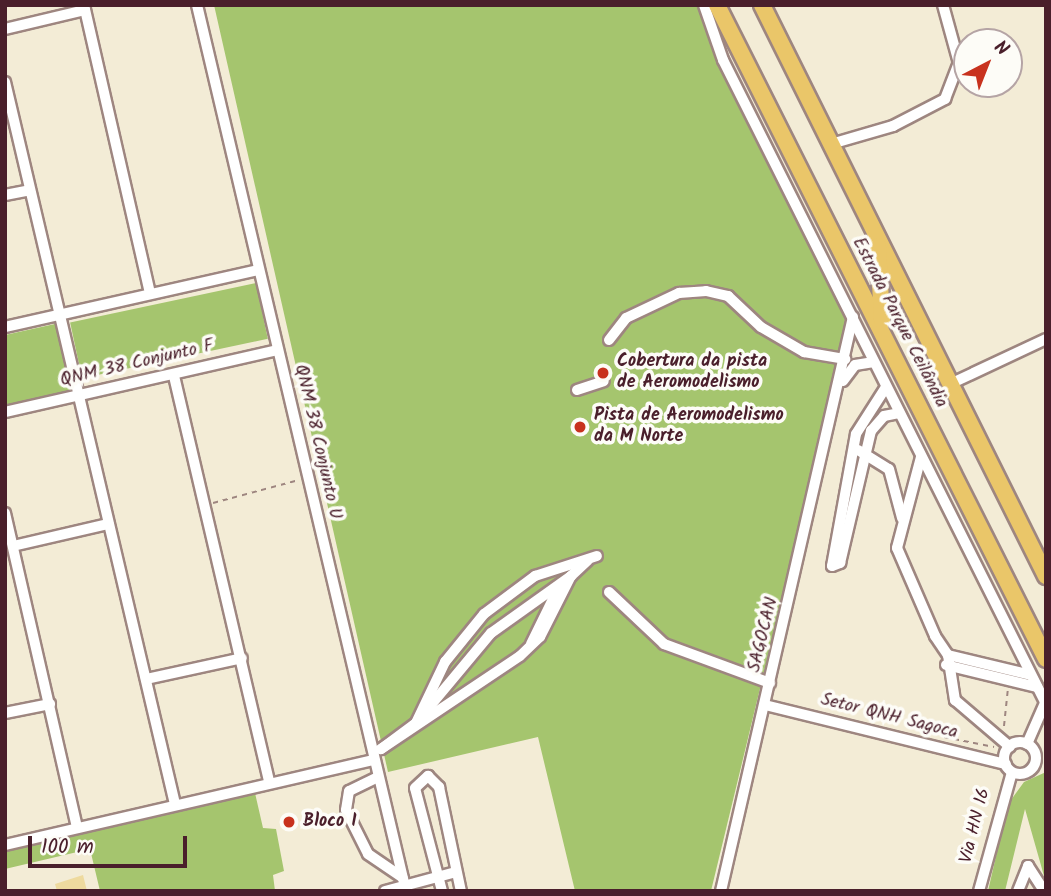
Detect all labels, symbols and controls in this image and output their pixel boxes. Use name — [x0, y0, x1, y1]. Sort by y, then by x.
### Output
north arrow — [953, 28, 1023, 98]
text: N — [986, 34, 1015, 64]
street label: Estrada Parque Ceilândia — [847, 234, 951, 412]
street label: QNM 38 Conjunto F — [58, 336, 216, 392]
place label: Cobertura da pista de Aeromodelismo — [617, 352, 767, 394]
street label: QNM 38 Conjunto U — [289, 363, 345, 521]
marker: Cobertura da pista de Aeromodelismo — [595, 365, 611, 381]
place label: Pista de Aeromodelismo da M Norte — [594, 406, 784, 448]
marker: Pista de Aeromodelismo da M Norte — [572, 419, 588, 435]
street label: SAGOCAN — [744, 595, 784, 675]
street label: Setor QNH Sagoca — [818, 690, 960, 744]
street label: Via HN 16 — [956, 786, 996, 866]
place label: Bloco I — [303, 811, 357, 833]
marker: Bloco I — [281, 814, 297, 830]
scale bar — [32, 822, 191, 866]
text: 100 m — [41, 831, 94, 864]

